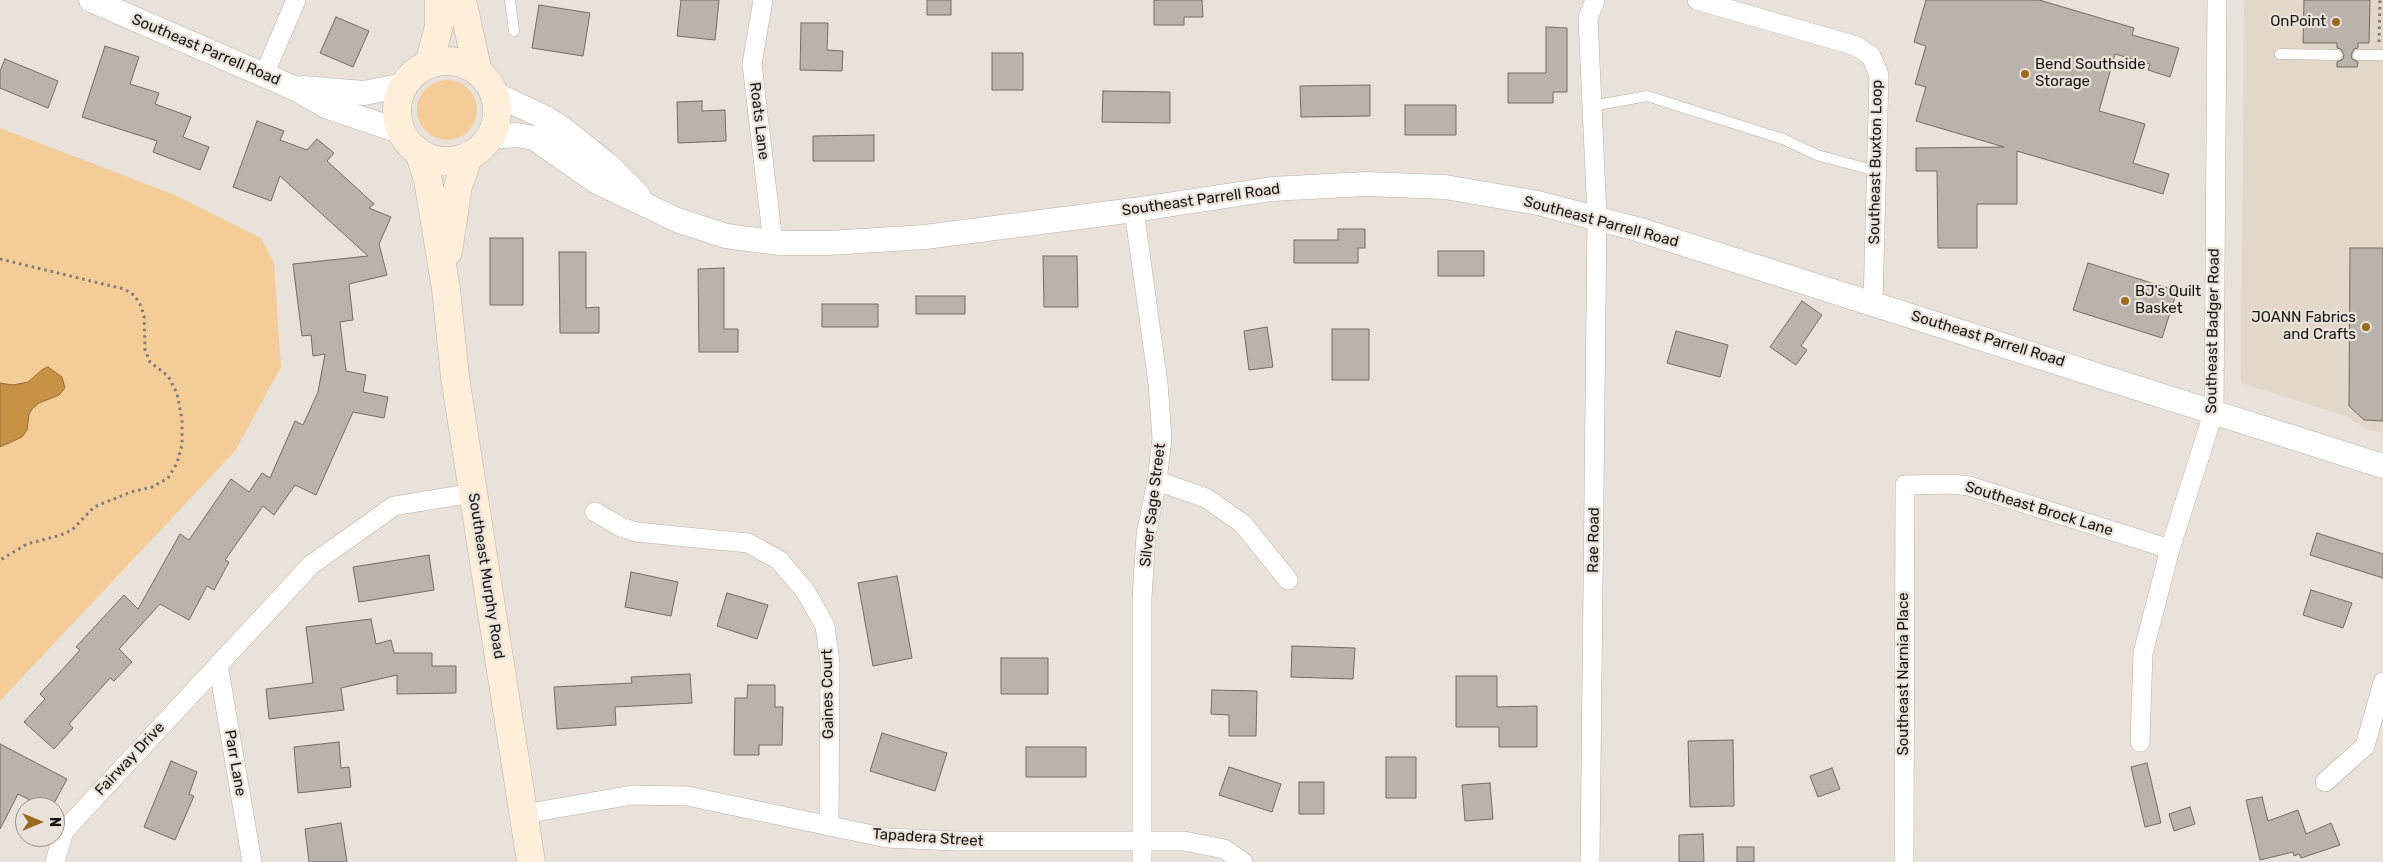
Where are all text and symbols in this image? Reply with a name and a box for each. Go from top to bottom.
street label: Southeast Parrell Road [129,11,283,89]
place label: OnPoint [2270,13,2326,31]
marker: OnPoint [2330,16,2342,28]
place label: Bend Southside Storage [2035,56,2146,91]
marker: Bend Southside Storage [2019,68,2031,80]
street label: Southeast Buxton Loop [1866,80,1886,244]
street label: Roats Lane [745,81,773,161]
street label: Southeast Parrell Road [1121,180,1281,220]
street label: Southeast Parrell Road [1522,193,1680,251]
street label: Southeast Badger Road [2203,248,2223,414]
place label: BJ's Quilt Basket [2135,283,2201,318]
marker: BJ's Quilt Basket [2119,295,2131,307]
street label: Southeast Parrell Road [1909,307,2067,371]
place label: JOANN Fabrics and Crafts [2251,309,2356,344]
marker: JOANN Fabrics and Crafts [2360,321,2372,333]
street label: Silver Sage Street [1136,442,1170,568]
street label: Southeast Brock Lane [1963,478,2115,540]
street label: Southeast Murphy Road [464,492,508,660]
street label: Rae Road [1584,507,1604,573]
street label: Southeast Narnia Place [1895,592,1913,756]
street label: Gaines Court [818,649,838,739]
street label: Fairway Drive [91,719,169,799]
street label: Parr Lane [220,728,250,798]
north arrow [15,797,65,847]
text: N [46,817,63,827]
street label: Tapadera Street [872,825,984,851]

